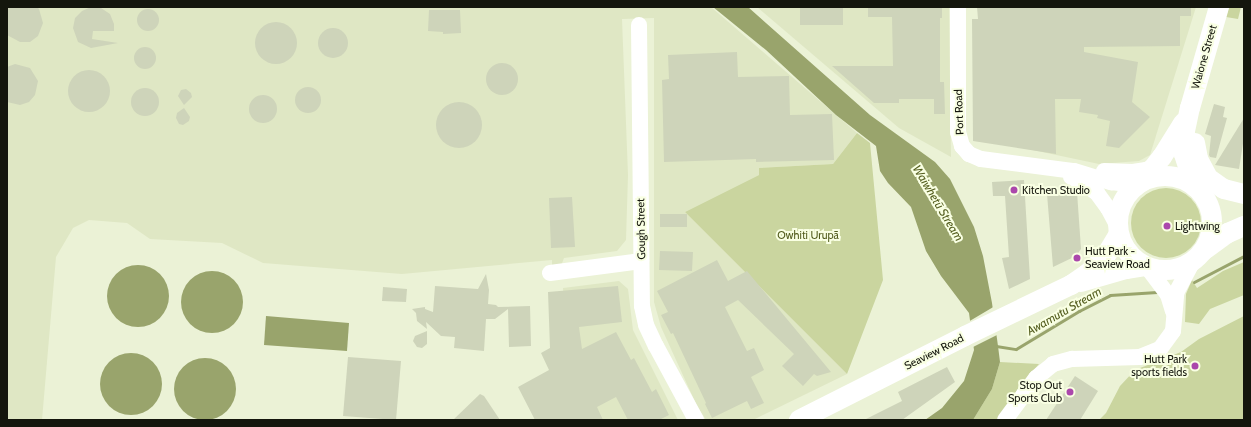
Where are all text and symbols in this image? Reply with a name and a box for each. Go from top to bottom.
street label: Waione Street [1189,23,1219,91]
street label: Port Road [952,89,966,135]
water label: Waiwhetū Stream [910,162,966,244]
place label: Kitchen Studio [1022,183,1090,197]
marker: Kitchen Studio [1009,185,1019,195]
street label: Gough Street [634,198,648,260]
place label: Lightwing [1175,219,1220,233]
marker: Lightwing [1162,221,1172,231]
park label: Owhiti Urupā [777,228,839,242]
place label: Hutt Park - Seaview Road [1085,245,1150,271]
marker: Hutt Park - Seaview Road [1072,253,1082,263]
water label: Awamutu Stream [1024,284,1104,338]
street label: Seaview Road [902,331,966,373]
place label: Hutt Park sports fields [1131,353,1187,379]
marker: Hutt Park sports fields [1190,361,1200,371]
place label: Stop Out Sports Club [1008,379,1062,405]
marker: Stop Out Sports Club [1065,387,1075,397]

